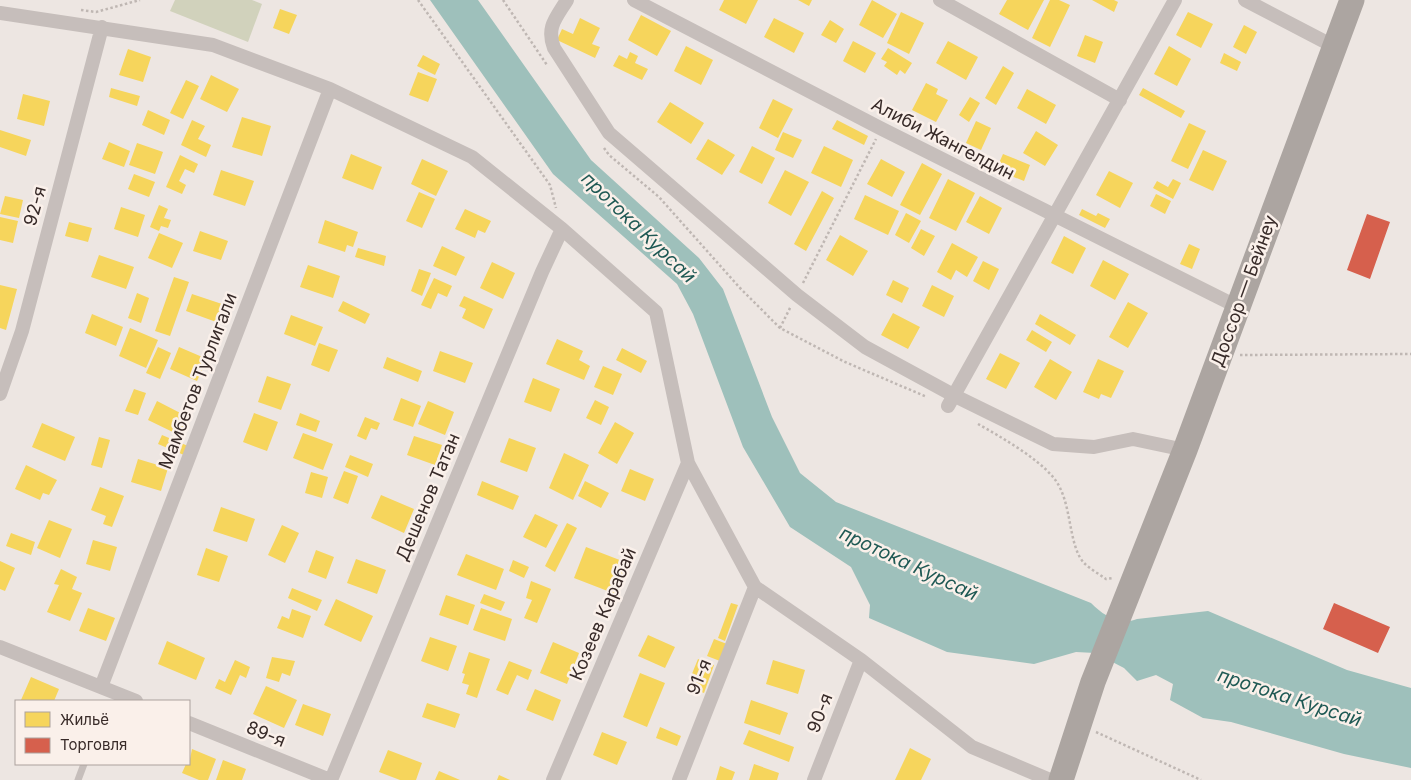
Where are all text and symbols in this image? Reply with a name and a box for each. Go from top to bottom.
street label: Алиби Жангелдин [868,93,1018,184]
water label: протока Курсай [577,167,701,288]
street label: 92-я [19,184,50,228]
street label: Доссор — Бейнеу [1206,212,1281,369]
street label: Мамбетов Турлигали [154,290,241,472]
street label: Дешенов Татан [391,430,464,564]
water label: протока Курсай [836,521,982,606]
street label: Козеев Карабай [565,544,640,683]
street label: 91-я [682,656,715,698]
water label: протока Курсай [1215,663,1365,732]
street label: 90-я [802,690,837,736]
legend [15,700,190,765]
text: Жильё [60,710,109,729]
street label: 89-я [243,716,289,751]
text: Торговля [60,735,127,754]

